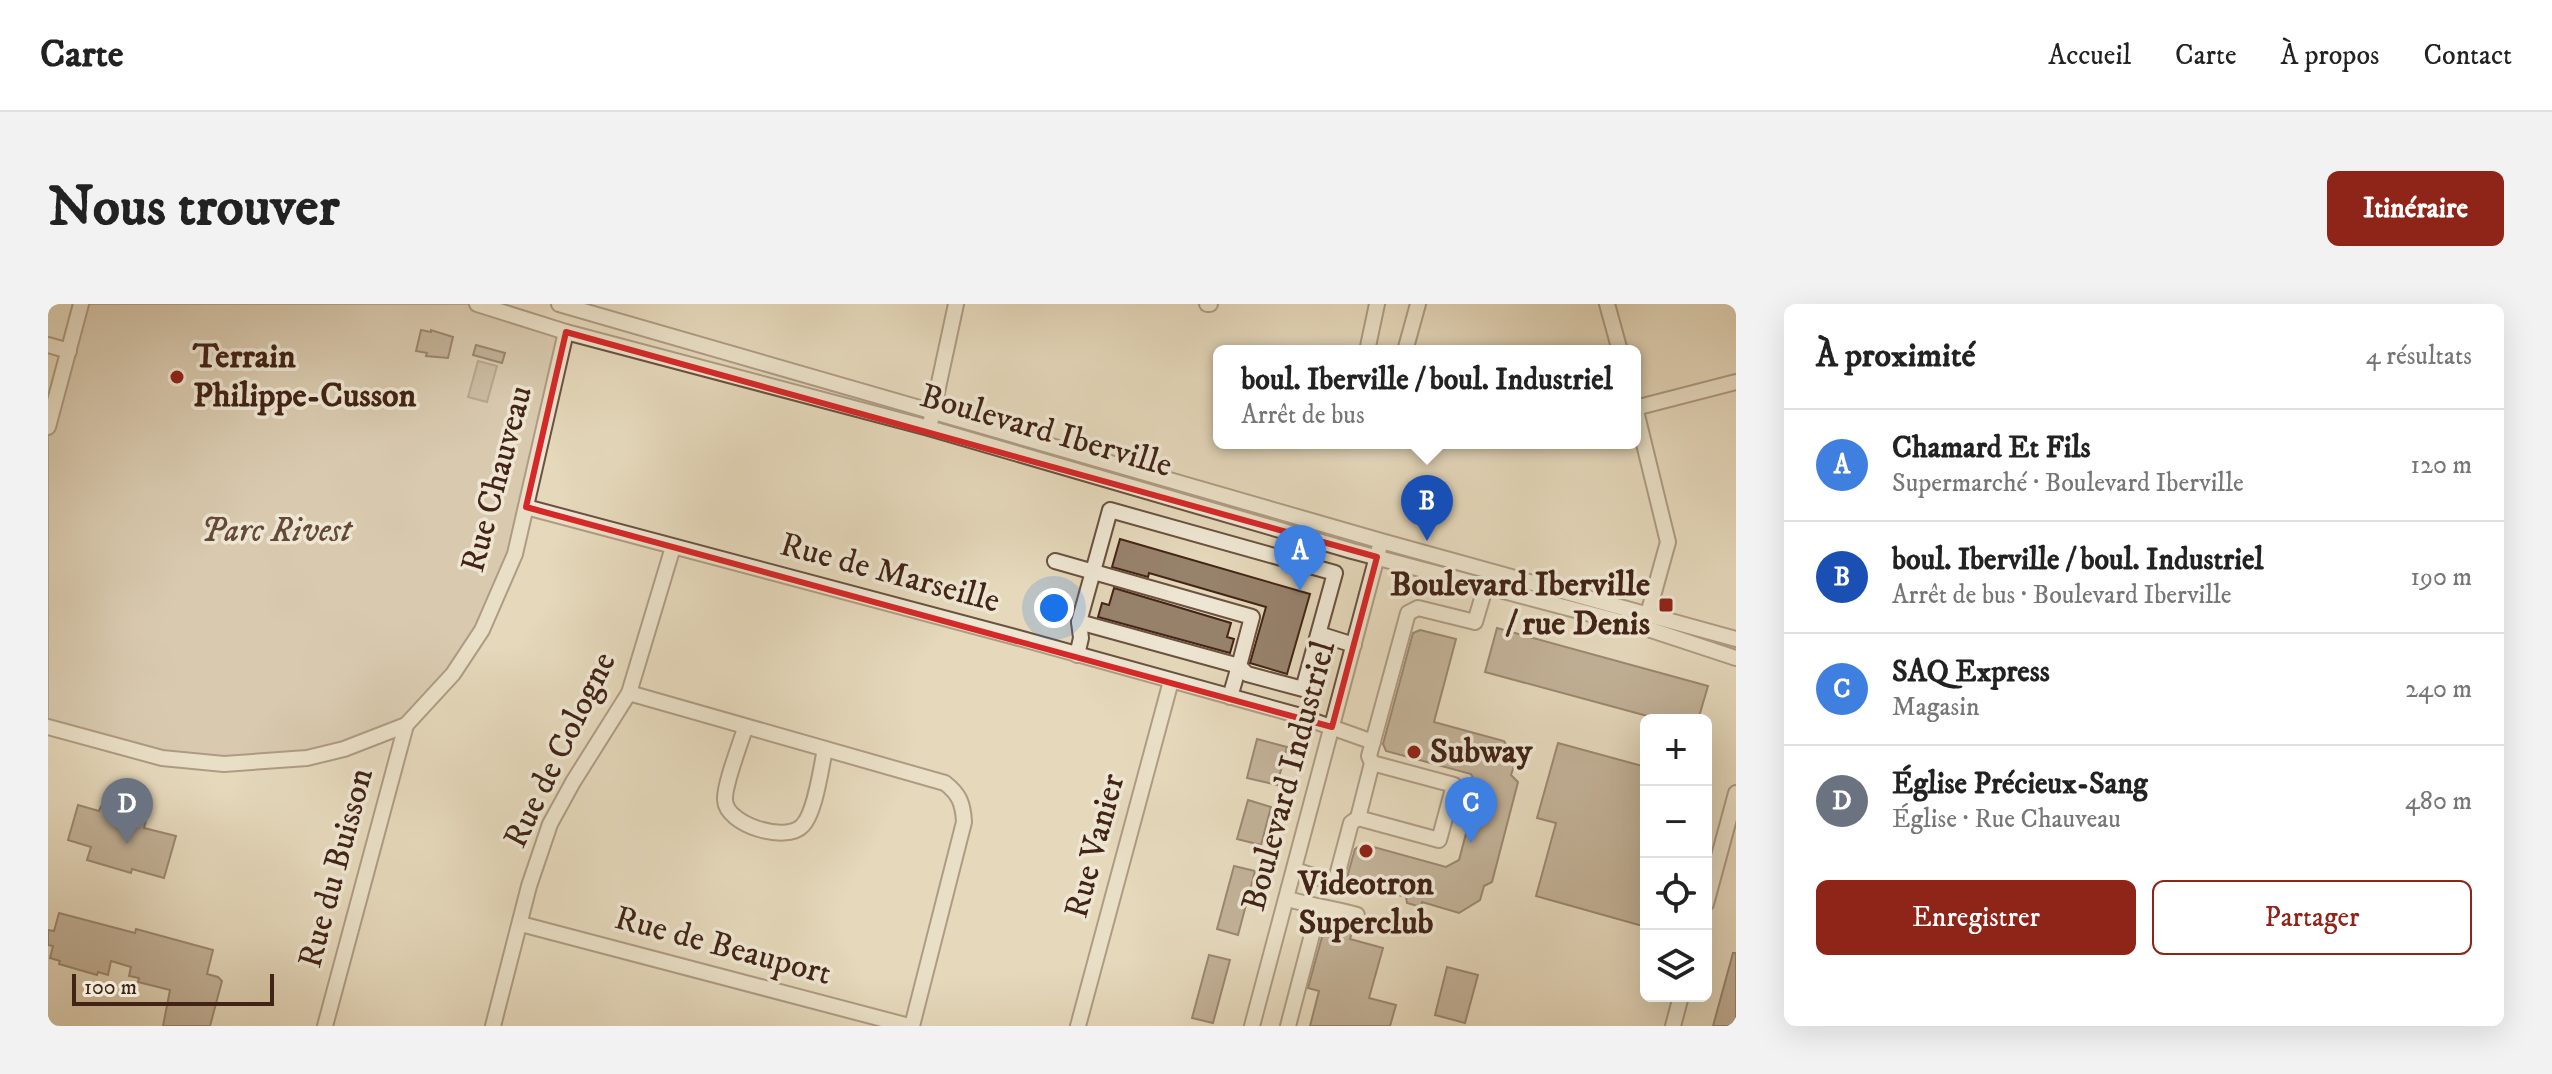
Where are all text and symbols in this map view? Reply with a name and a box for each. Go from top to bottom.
text: Carte [40,31,123,79]
text: Accueil [2048,38,2131,73]
text: Carte [2175,38,2237,73]
text: À propos [2281,38,2379,73]
text: Contact [2423,38,2512,73]
button: Itinéraire [2327,171,2504,246]
text: Nous trouver [48,173,339,243]
text: À proximité [1816,335,1976,377]
place label: Terrain Philippe-Cusson [192,336,417,417]
text: 4 résultats [2366,340,2472,373]
popup [1213,345,1641,449]
text: boul. Iberville / boul. Industriel [1241,362,1613,399]
marker: Terrain Philippe-Cusson [168,368,186,386]
street label: Boulevard Iberville [915,375,1177,487]
street label: Rue Chauveau [452,381,542,577]
text: Arrêt de bus [1241,399,1365,432]
text: Chamard Et Fils [1892,430,2091,467]
text: A [1834,449,1850,482]
text: 120 m [2411,449,2472,482]
text: Supermarché · Boulevard Iberville [1892,467,2244,500]
pin: B [1401,475,1453,541]
park label: Parc Rivest [201,510,354,552]
street label: Rue de Marseille [776,524,1004,622]
pin: A [1274,525,1326,591]
text: boul. Iberville / boul. Industriel [1892,542,2263,579]
text: B [1834,561,1850,594]
text: 190 m [2410,561,2472,594]
place label: Boulevard Iberville / rue Denis [1390,564,1650,645]
text: Arrêt de bus · Boulevard Iberville [1892,579,2232,612]
your location [1034,588,1074,628]
marker: Boulevard Iberville / rue Denis [1657,596,1675,614]
street label: Boulevard Industriel [1233,636,1345,916]
street label: Rue de Cologne [495,645,625,855]
text: SAQ Express [1892,654,2050,691]
text: C [1833,673,1851,706]
text: 240 m [2405,673,2472,706]
text: Magasin [1892,691,1979,724]
map controls [1640,714,1712,1002]
button: + [1640,714,1712,786]
place label: Subway [1430,731,1533,773]
marker: Subway [1405,743,1423,761]
street label: Rue du Buisson [289,763,383,972]
text: Église Précieux-Sang [1892,766,2148,803]
street label: Rue Vanier [1056,769,1134,923]
pin: C [1445,777,1497,843]
pin: D [101,778,153,844]
text: D [1832,785,1852,818]
text: 480 m [2405,785,2472,818]
button: − [1640,786,1712,858]
text: Église · Rue Chauveau [1892,803,2121,836]
marker: Videotron Superclub [1357,842,1375,860]
button: locate [1640,858,1712,930]
place label: Videotron Superclub [1296,863,1434,944]
button: Enregistrer [1816,880,2136,955]
button: Partager [2152,880,2472,955]
street label: Rue de Beauport [610,897,836,995]
button: layers [1640,930,1712,1002]
scale bar [72,970,274,1006]
text: 100 m [84,974,137,1001]

